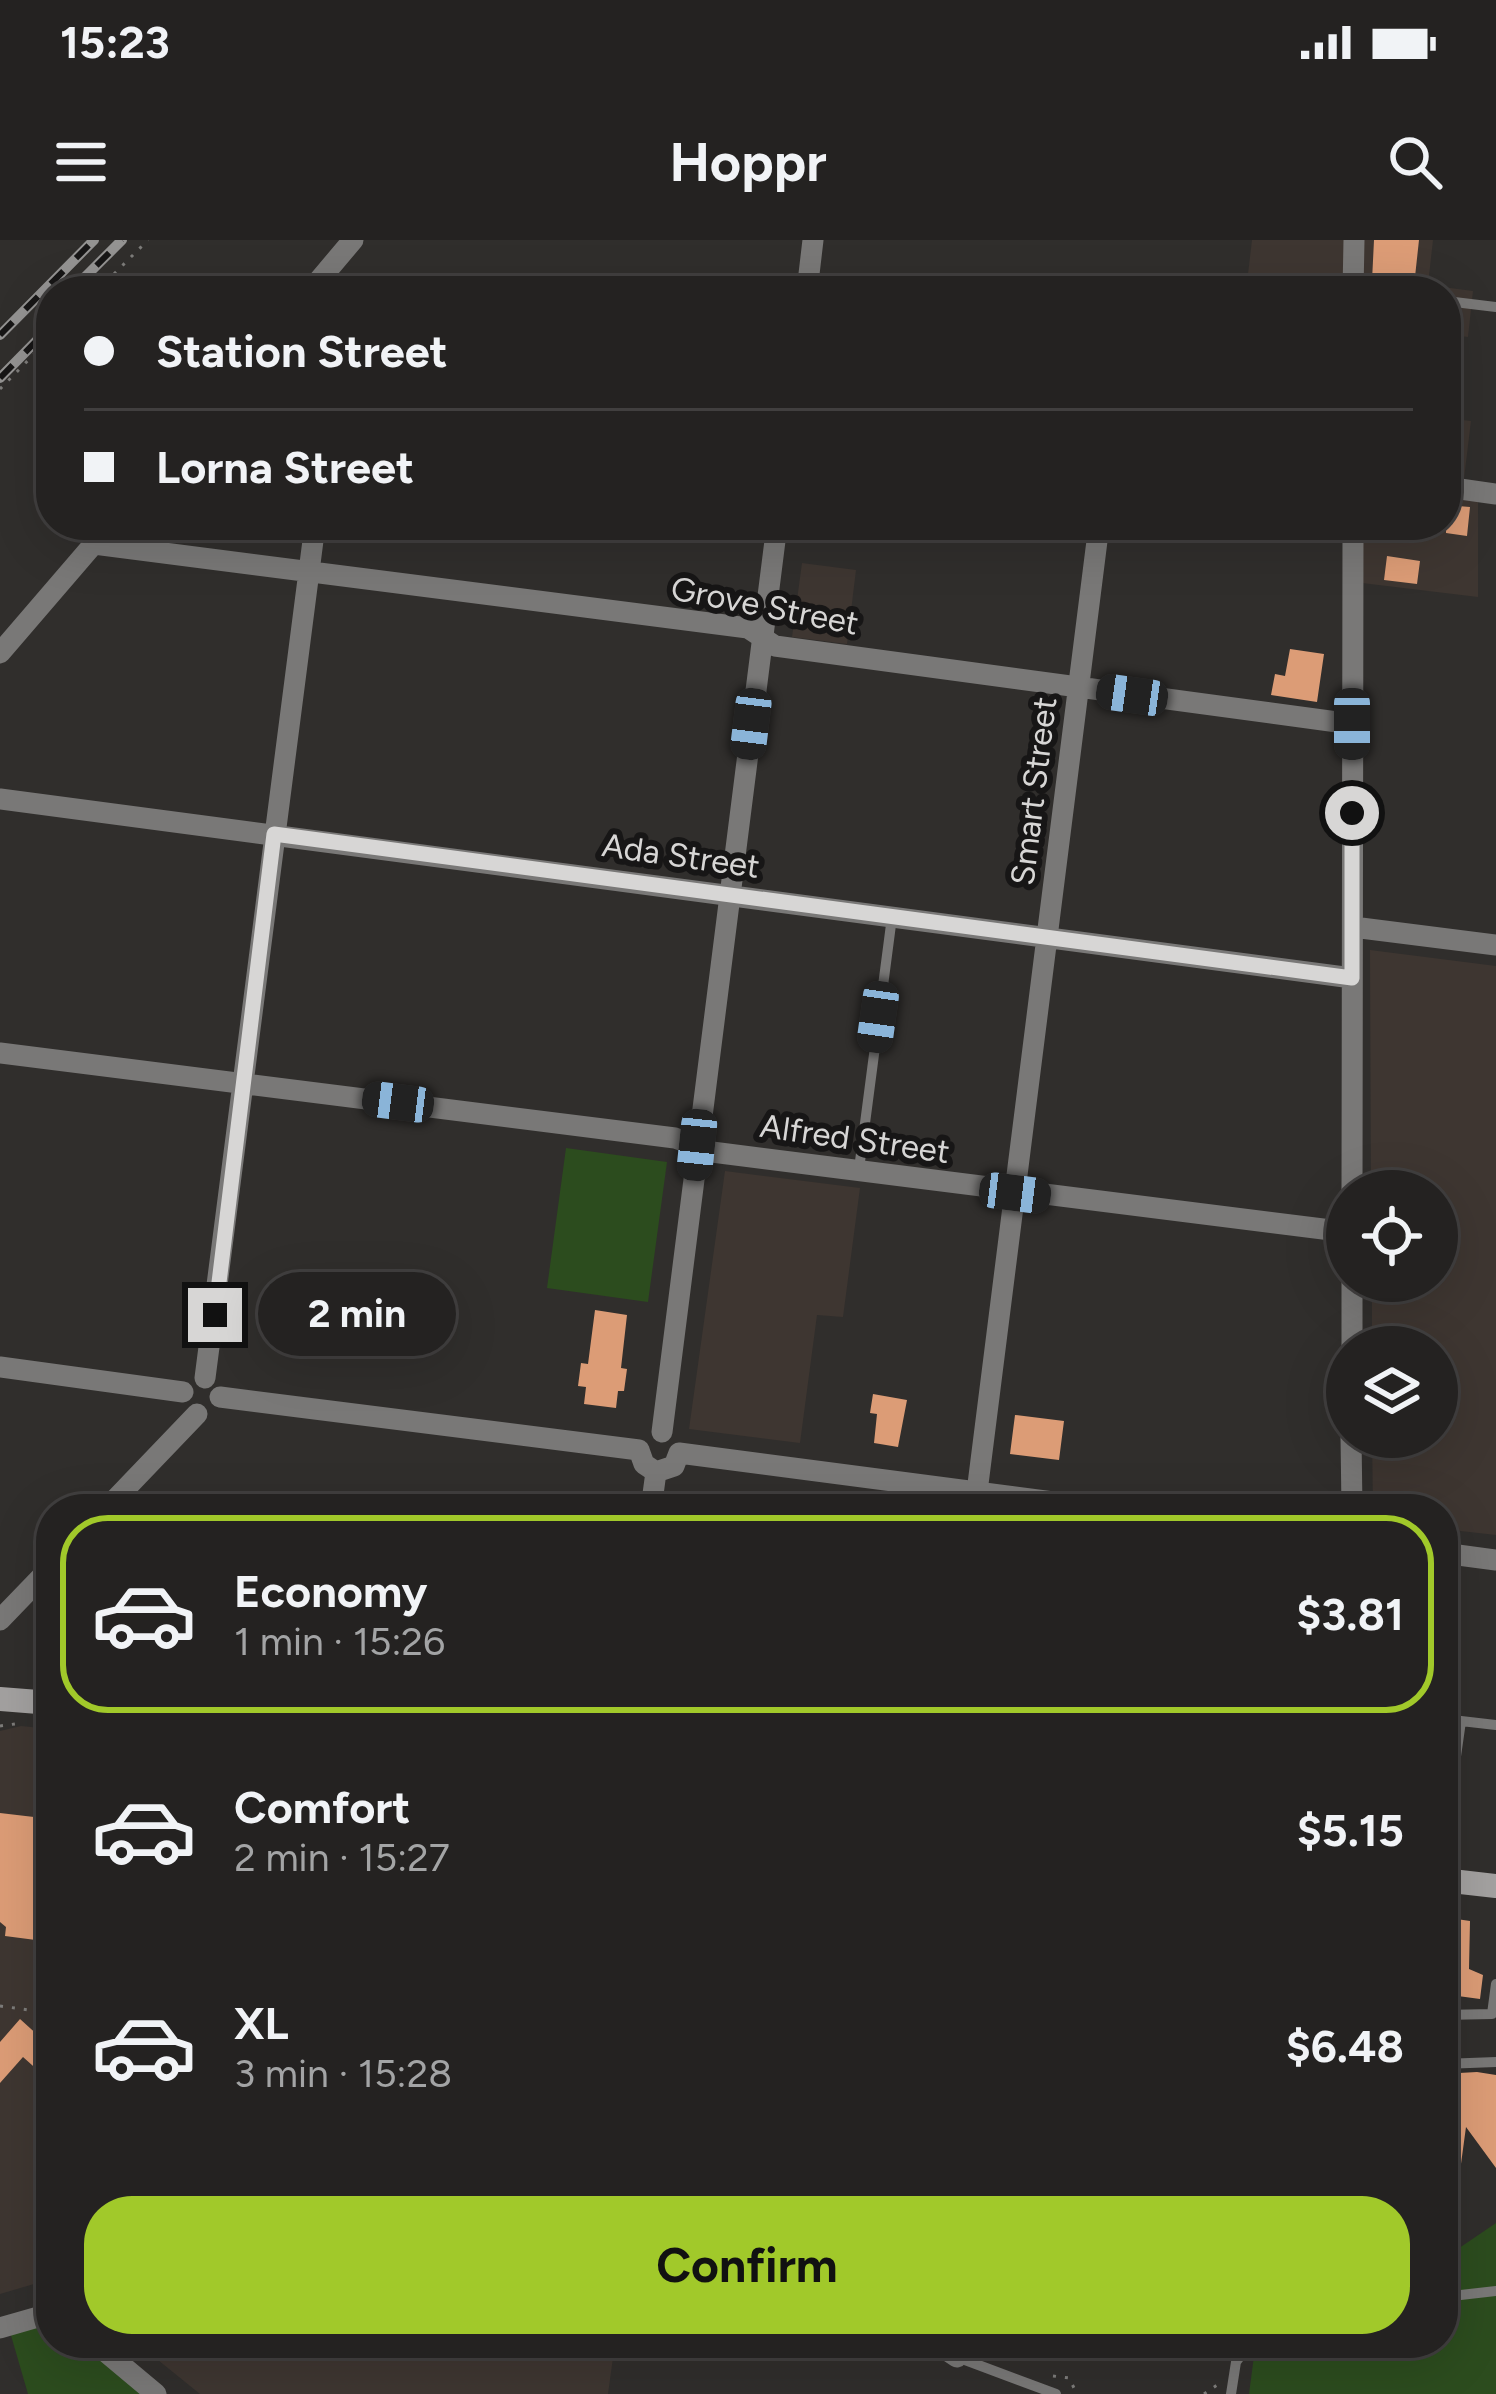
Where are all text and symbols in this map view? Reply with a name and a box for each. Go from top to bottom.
text: 15:23 [60,15,170,69]
icon: menu [48,129,114,195]
icon: search [1382,129,1448,195]
text: Hoppr [669,130,827,195]
text: Station Street [156,324,448,378]
text: Lorna Street [156,440,414,494]
street label: Grove Street [668,568,862,643]
car [1094,672,1170,718]
car [729,686,773,762]
car [1334,688,1370,760]
street label: Smart Street [1003,695,1064,887]
route start [1325,786,1379,840]
street label: Ada Street [600,825,762,886]
car [855,979,901,1055]
car [360,1080,436,1124]
street label: Alfred Street [758,1106,952,1171]
car [675,1107,719,1183]
map controls [1326,1170,1458,1458]
button: locate [1326,1170,1458,1302]
car [977,1171,1053,1215]
callout: 2 min [257,1273,455,1357]
route end [188,1288,242,1342]
text: 2 min [308,1290,406,1337]
button: layers [1326,1326,1458,1458]
icon: car [90,1560,198,1668]
text: Economy [234,1564,427,1618]
text: $3.81 [1296,1587,1404,1641]
text: 1 min · 15:26 [234,1618,445,1665]
icon: car [90,1776,198,1884]
text: Comfort [234,1780,410,1834]
text: $5.15 [1297,1803,1404,1857]
text: 2 min · 15:27 [234,1834,450,1881]
icon: car [90,1992,198,2100]
text: XL [234,1996,289,2050]
text: $6.48 [1286,2019,1404,2073]
text: 3 min · 15:28 [234,2050,452,2097]
button: Confirm [84,2196,1410,2334]

